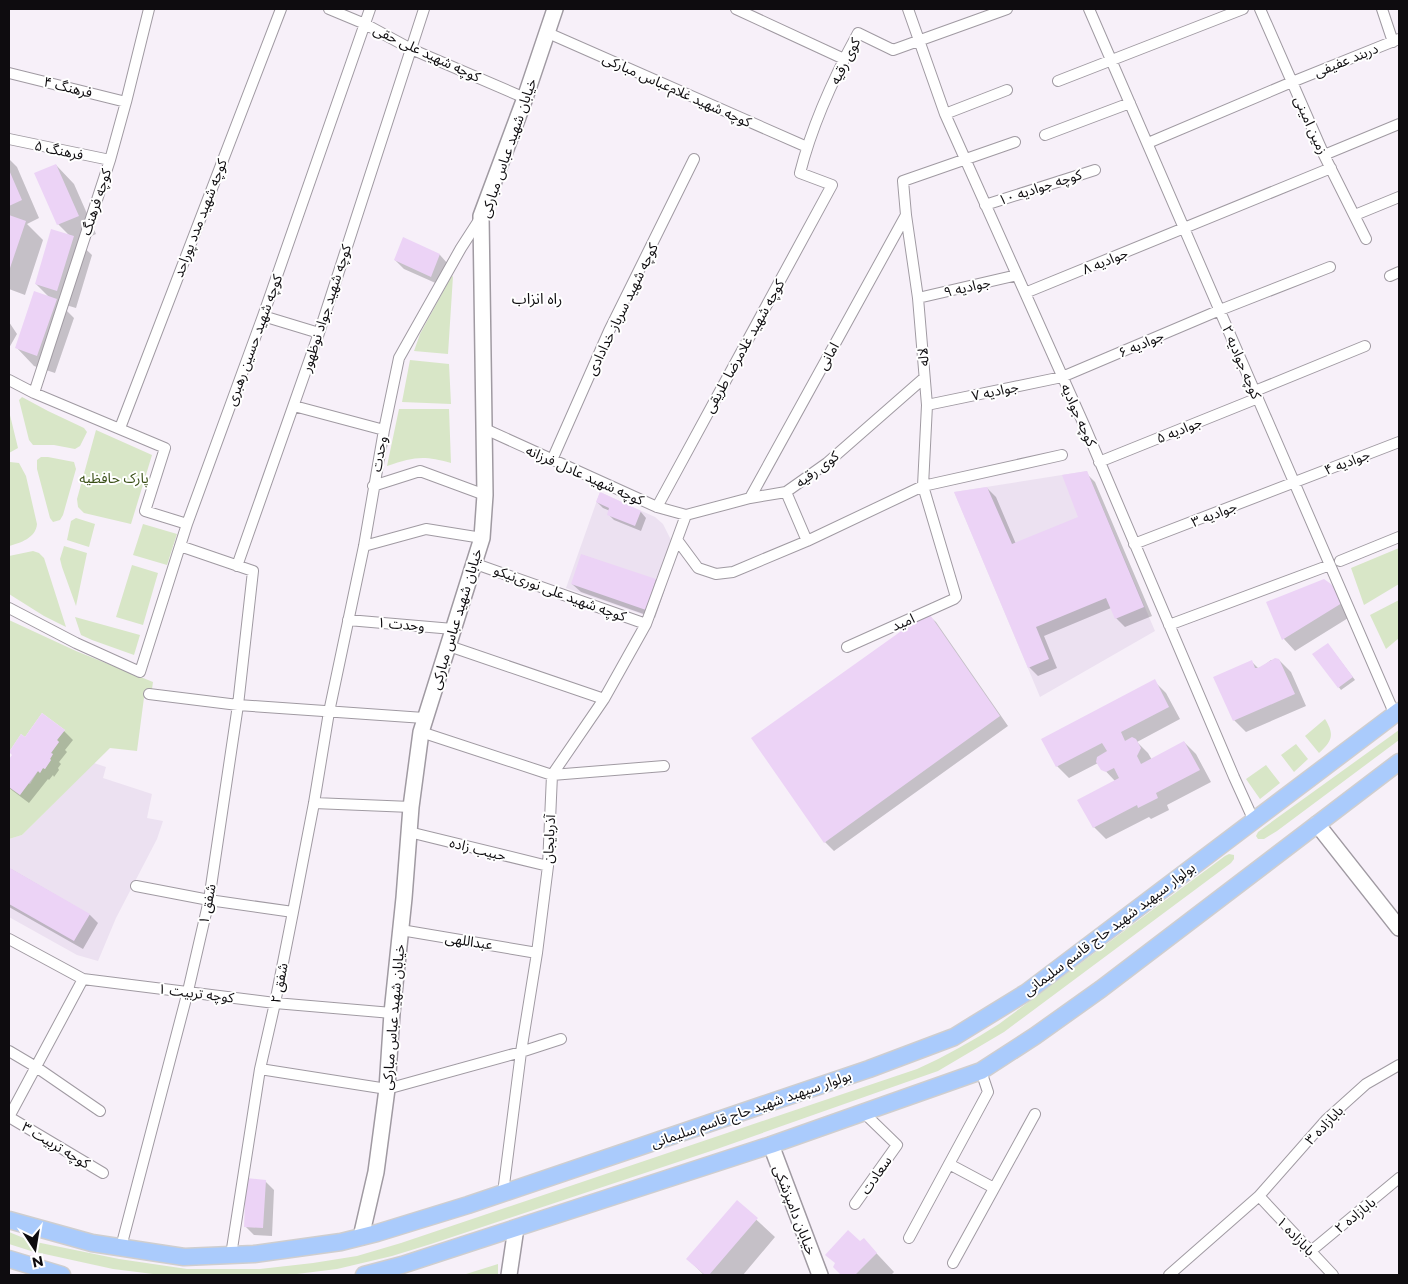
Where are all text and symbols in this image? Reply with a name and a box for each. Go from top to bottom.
street label: کوچه شهید علی حقی [370,20,484,87]
street label: کوی رقیه [826,35,864,87]
street label: دربند عفیفی [1311,39,1381,81]
street label: کوچه شهید غلام‌عباس مبارکی [599,49,754,133]
street label: فرهنگ ۴ [42,72,94,102]
street label: خیابان شهید عباس مبارکی [476,76,540,220]
street label: زمین امینی [1290,93,1332,157]
street label: فرهنگ ۵ [33,136,85,164]
street label: کوچه شهید مدد پوراحد [169,156,232,280]
street label: کوچه جوادیه ۱۰ [996,165,1085,210]
street label: کوچه فرهنگ [77,166,116,238]
street label: کوچه شهید سرباز خدادادی [582,240,663,378]
street label: کوچه شهید جواد نوظهور [297,242,356,375]
street label: جوادیه ۸ [1080,244,1130,278]
street label: کوچه شهید حسین رهبری [222,272,287,408]
street label: جوادیه ۹ [942,273,992,301]
street label: کوچه شهید غلامرضا طریقی [700,276,789,416]
district label: راه انزاب [512,289,562,308]
street label: کوچه جوادیه ۲ [1217,322,1266,402]
street label: جوادیه ۶ [1116,326,1166,362]
street label: امانی [813,339,843,373]
street label: لاله [913,347,933,367]
street label: جوادیه ۷ [970,377,1020,405]
street label: کوچه جوادیه [1056,381,1101,450]
street label: جوادیه ۵ [1154,413,1204,447]
street label: وحدت [367,435,391,473]
street label: کوچه شهید عادل فرزانه [523,441,647,510]
street label: جوادیه ۴ [1322,445,1372,479]
street label: کوی رقیه [792,447,842,491]
park label: پارک حافظیه [79,469,149,488]
street label: جوادیه ۳ [1189,497,1239,531]
street label: خیابان شهید عباس مبارکی [426,546,486,692]
street label: کوچه شهید علی نوری‌نیکو [491,561,629,626]
street label: امید [889,609,917,635]
street label: وحدت ۱ [377,613,425,635]
street label: آذربایجان [539,813,559,864]
street label: حبیب زاده [448,833,508,865]
street label: بولوار سپهبد شهید حاج قاسم سلیمانی [1019,858,1200,1001]
street label: شفق ۱ [194,882,221,926]
street label: عبداللهی [444,928,494,954]
street label: خیابان شهید عباس مبارکی [378,943,408,1091]
street label: شفق ۲ [266,961,293,1005]
street label: کوچه تربیت ۱ [157,979,235,1008]
street label: بولوار سپهبد شهید حاج قاسم سلیمانی [648,1066,854,1154]
street label: بابازاده ۳ [1301,1101,1347,1148]
street label: کوچه تربیت ۳ [18,1118,94,1173]
street label: سعادت [856,1152,896,1198]
street label: خیابان دامپزشکی [769,1163,820,1258]
street label: بابازاده ۲ [1331,1193,1379,1237]
street label: بابازاده ۱ [1273,1213,1319,1260]
north arrow [10,1224,60,1274]
text: N [30,1252,45,1272]

